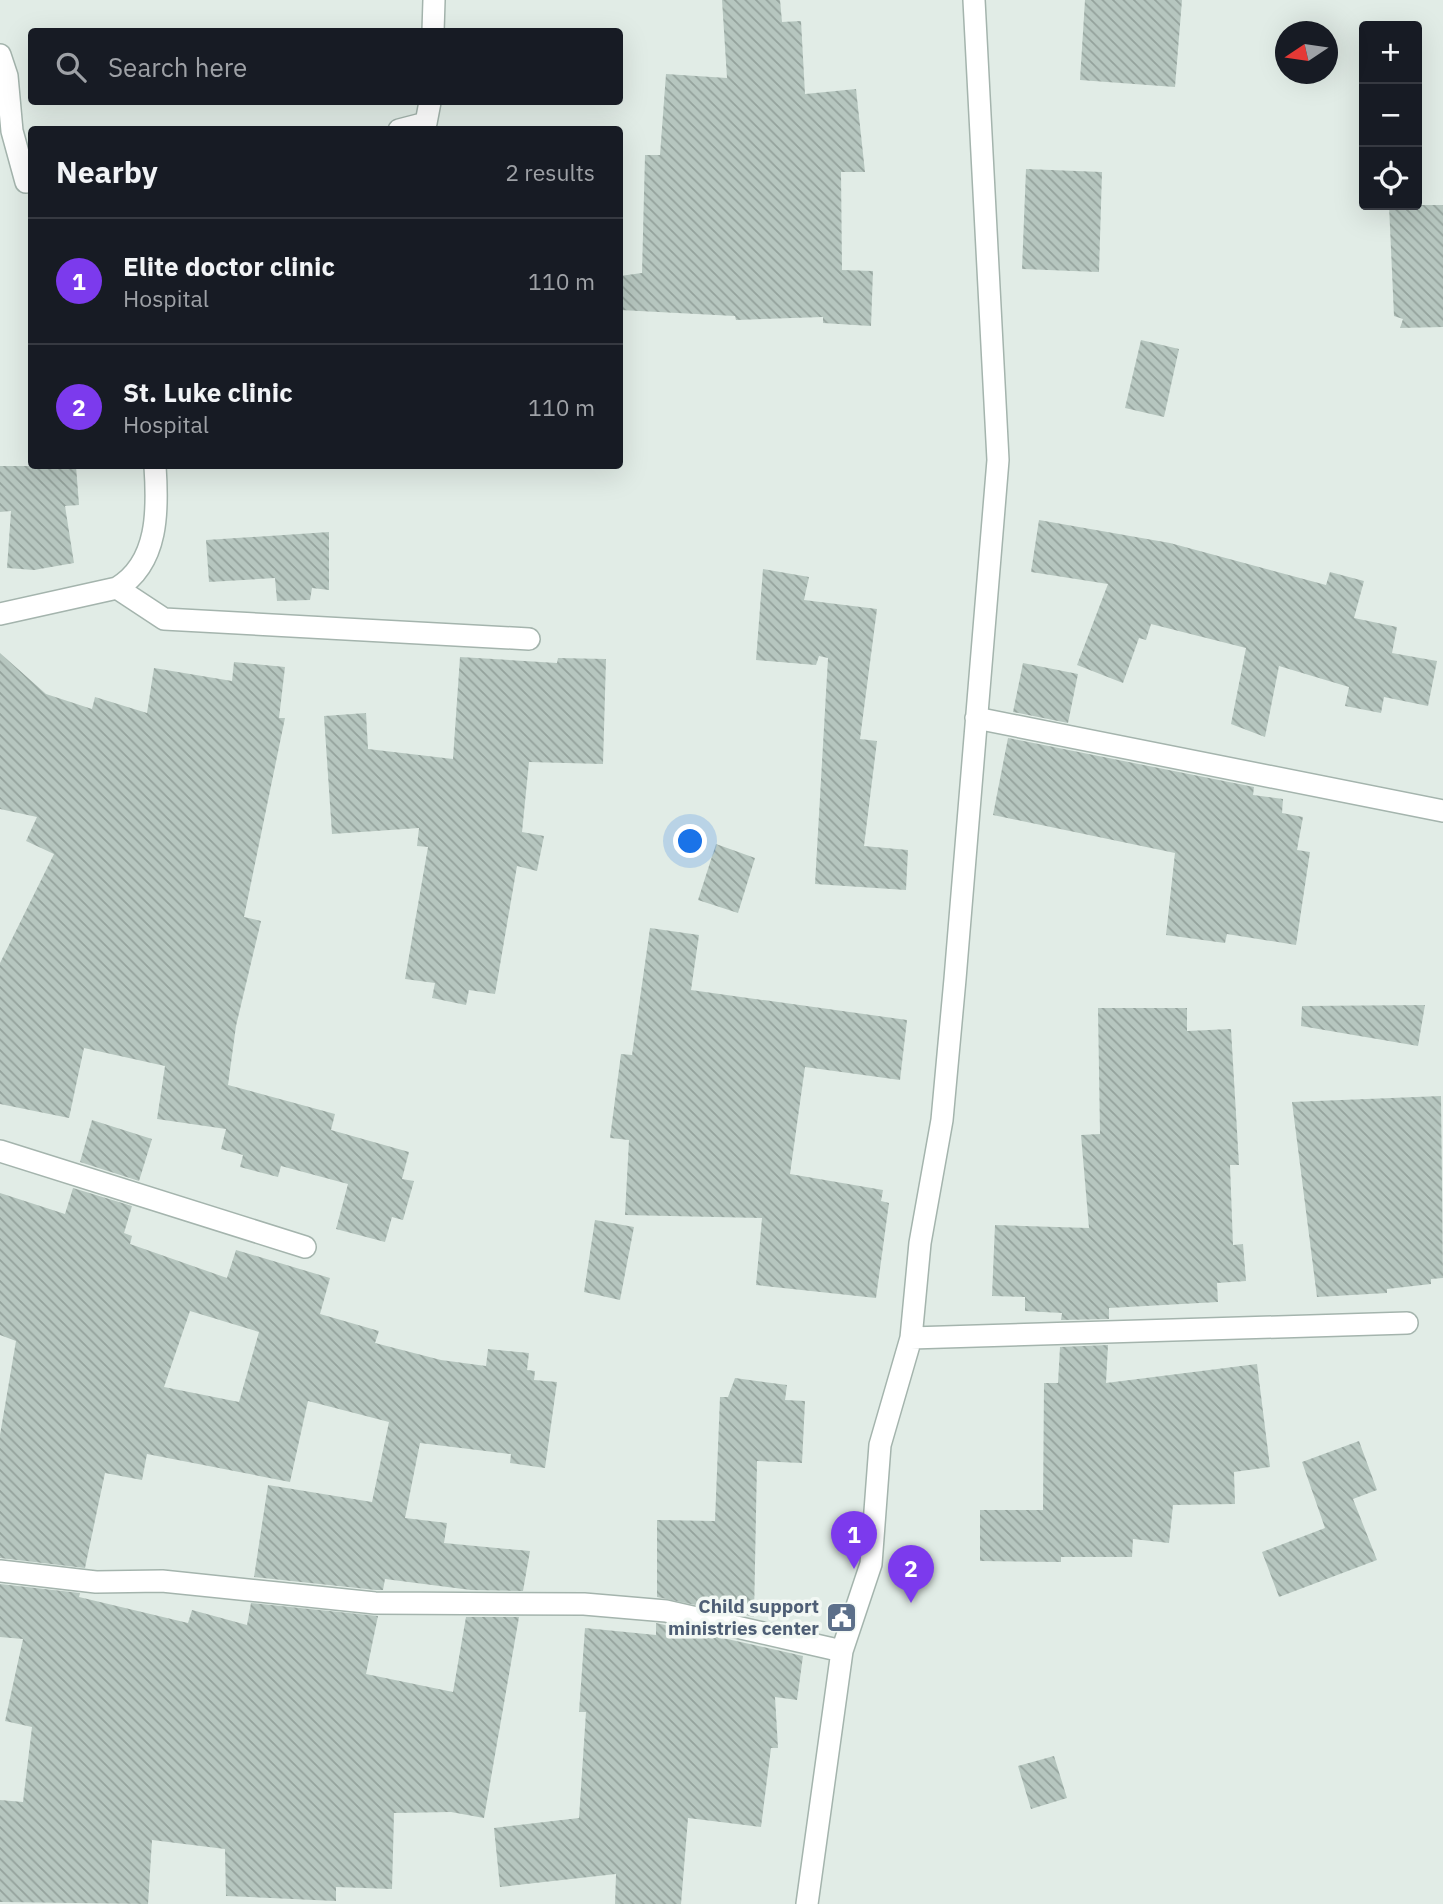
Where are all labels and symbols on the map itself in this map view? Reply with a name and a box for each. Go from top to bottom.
north arrow [1275,21,1338,84]
your location [673,824,707,858]
pin: 1 [831,1511,877,1569]
pin: 2 [888,1545,934,1603]
place label: Child support ministries center [668,1594,819,1640]
public building icon: Child support ministries center [825,1600,859,1634]

